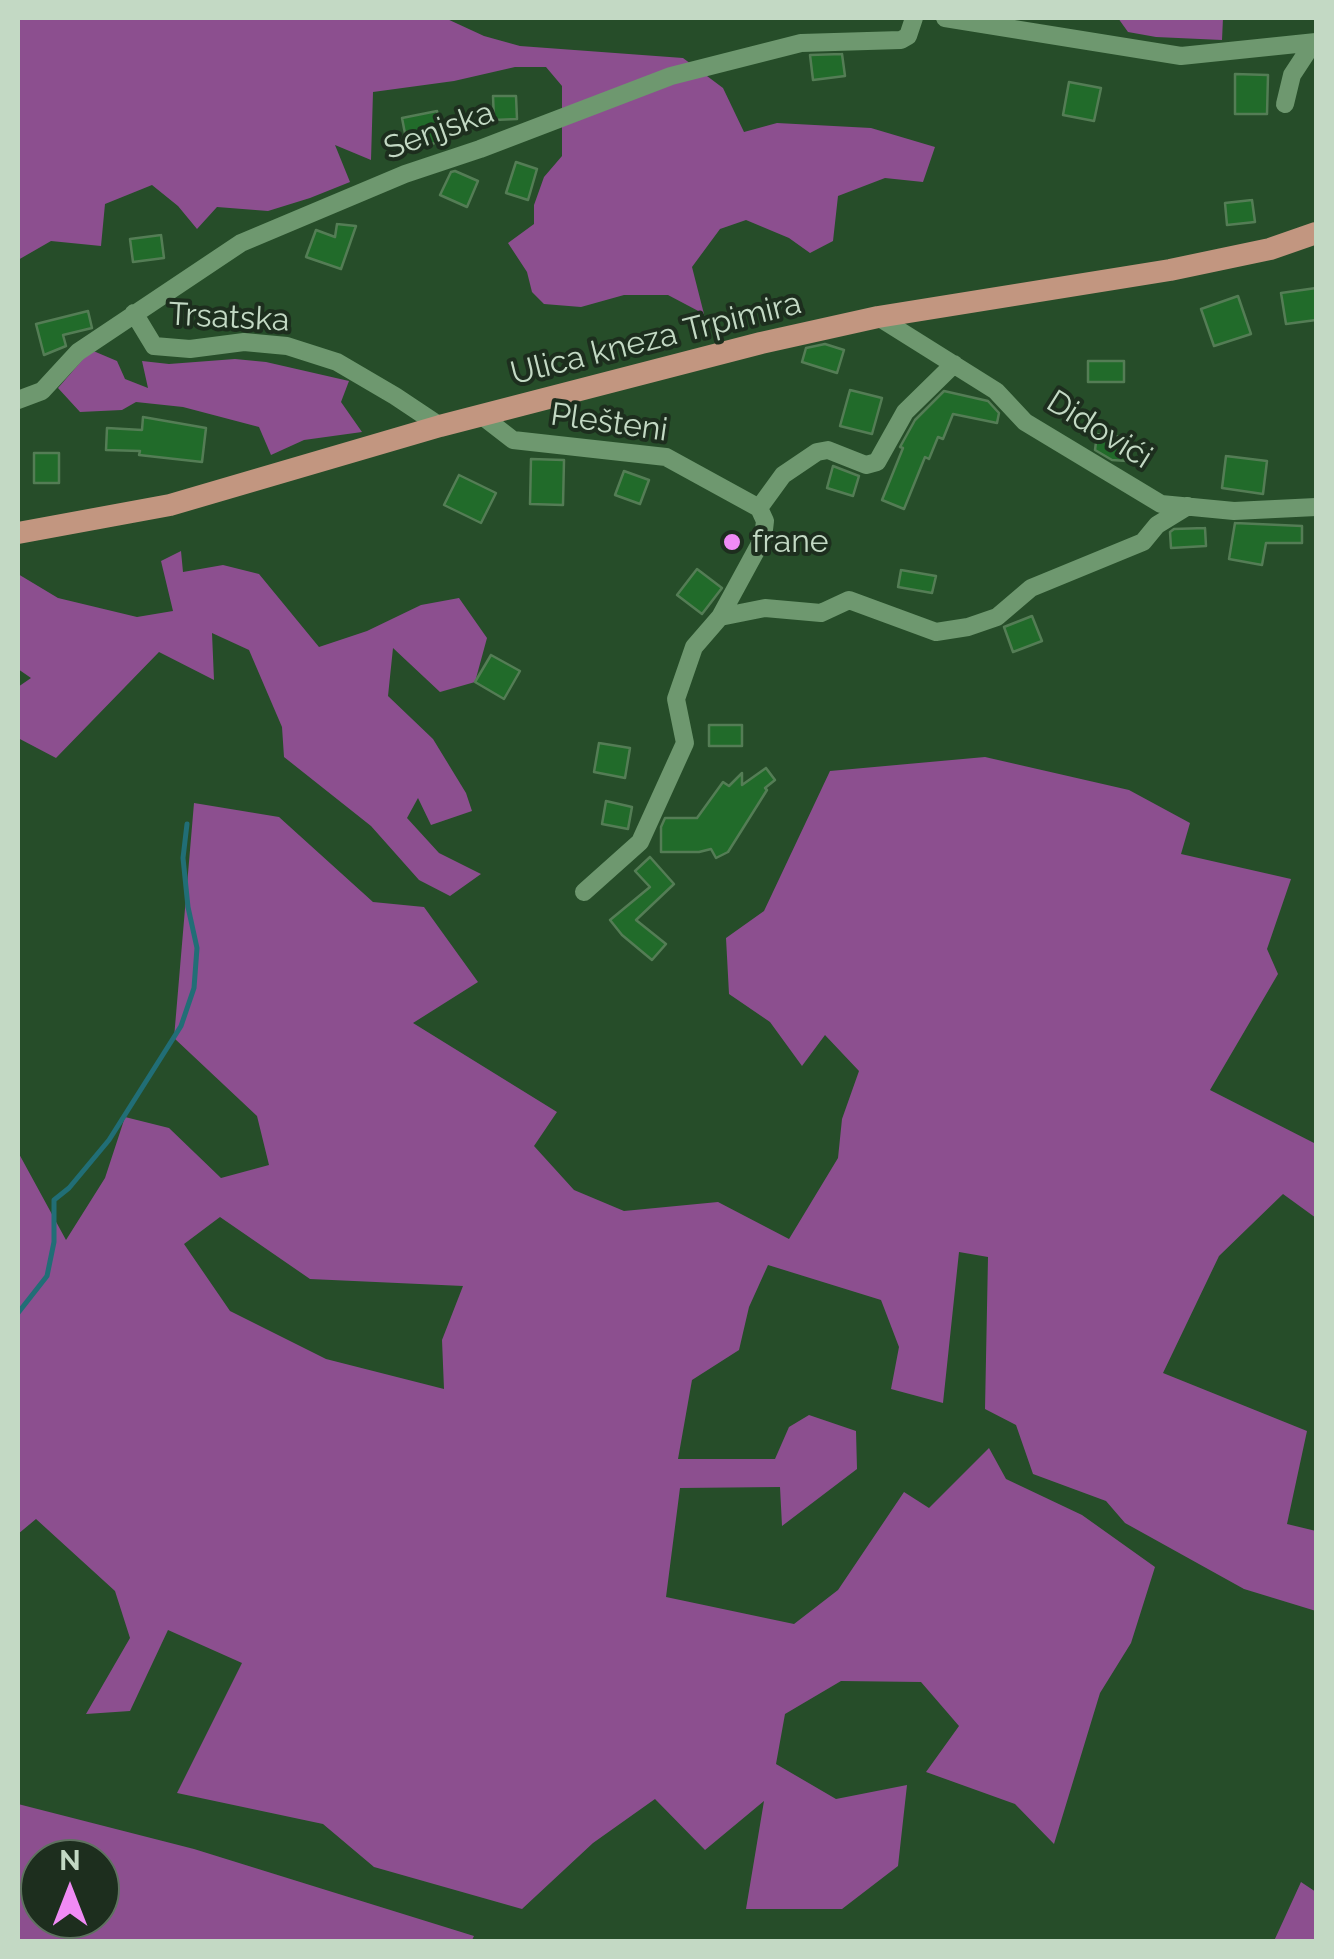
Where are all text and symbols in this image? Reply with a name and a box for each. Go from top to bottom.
street label: Senjska [379,93,499,169]
street label: Ulica kneza Trpimira [507,284,805,394]
street label: Trsatska [167,296,291,340]
street label: Didovići [1039,383,1159,477]
street label: Plešteni [548,396,670,450]
place label: frane [752,523,829,561]
marker: frane [721,531,743,553]
north arrow [20,1839,120,1939]
text: N [59,1844,81,1877]

